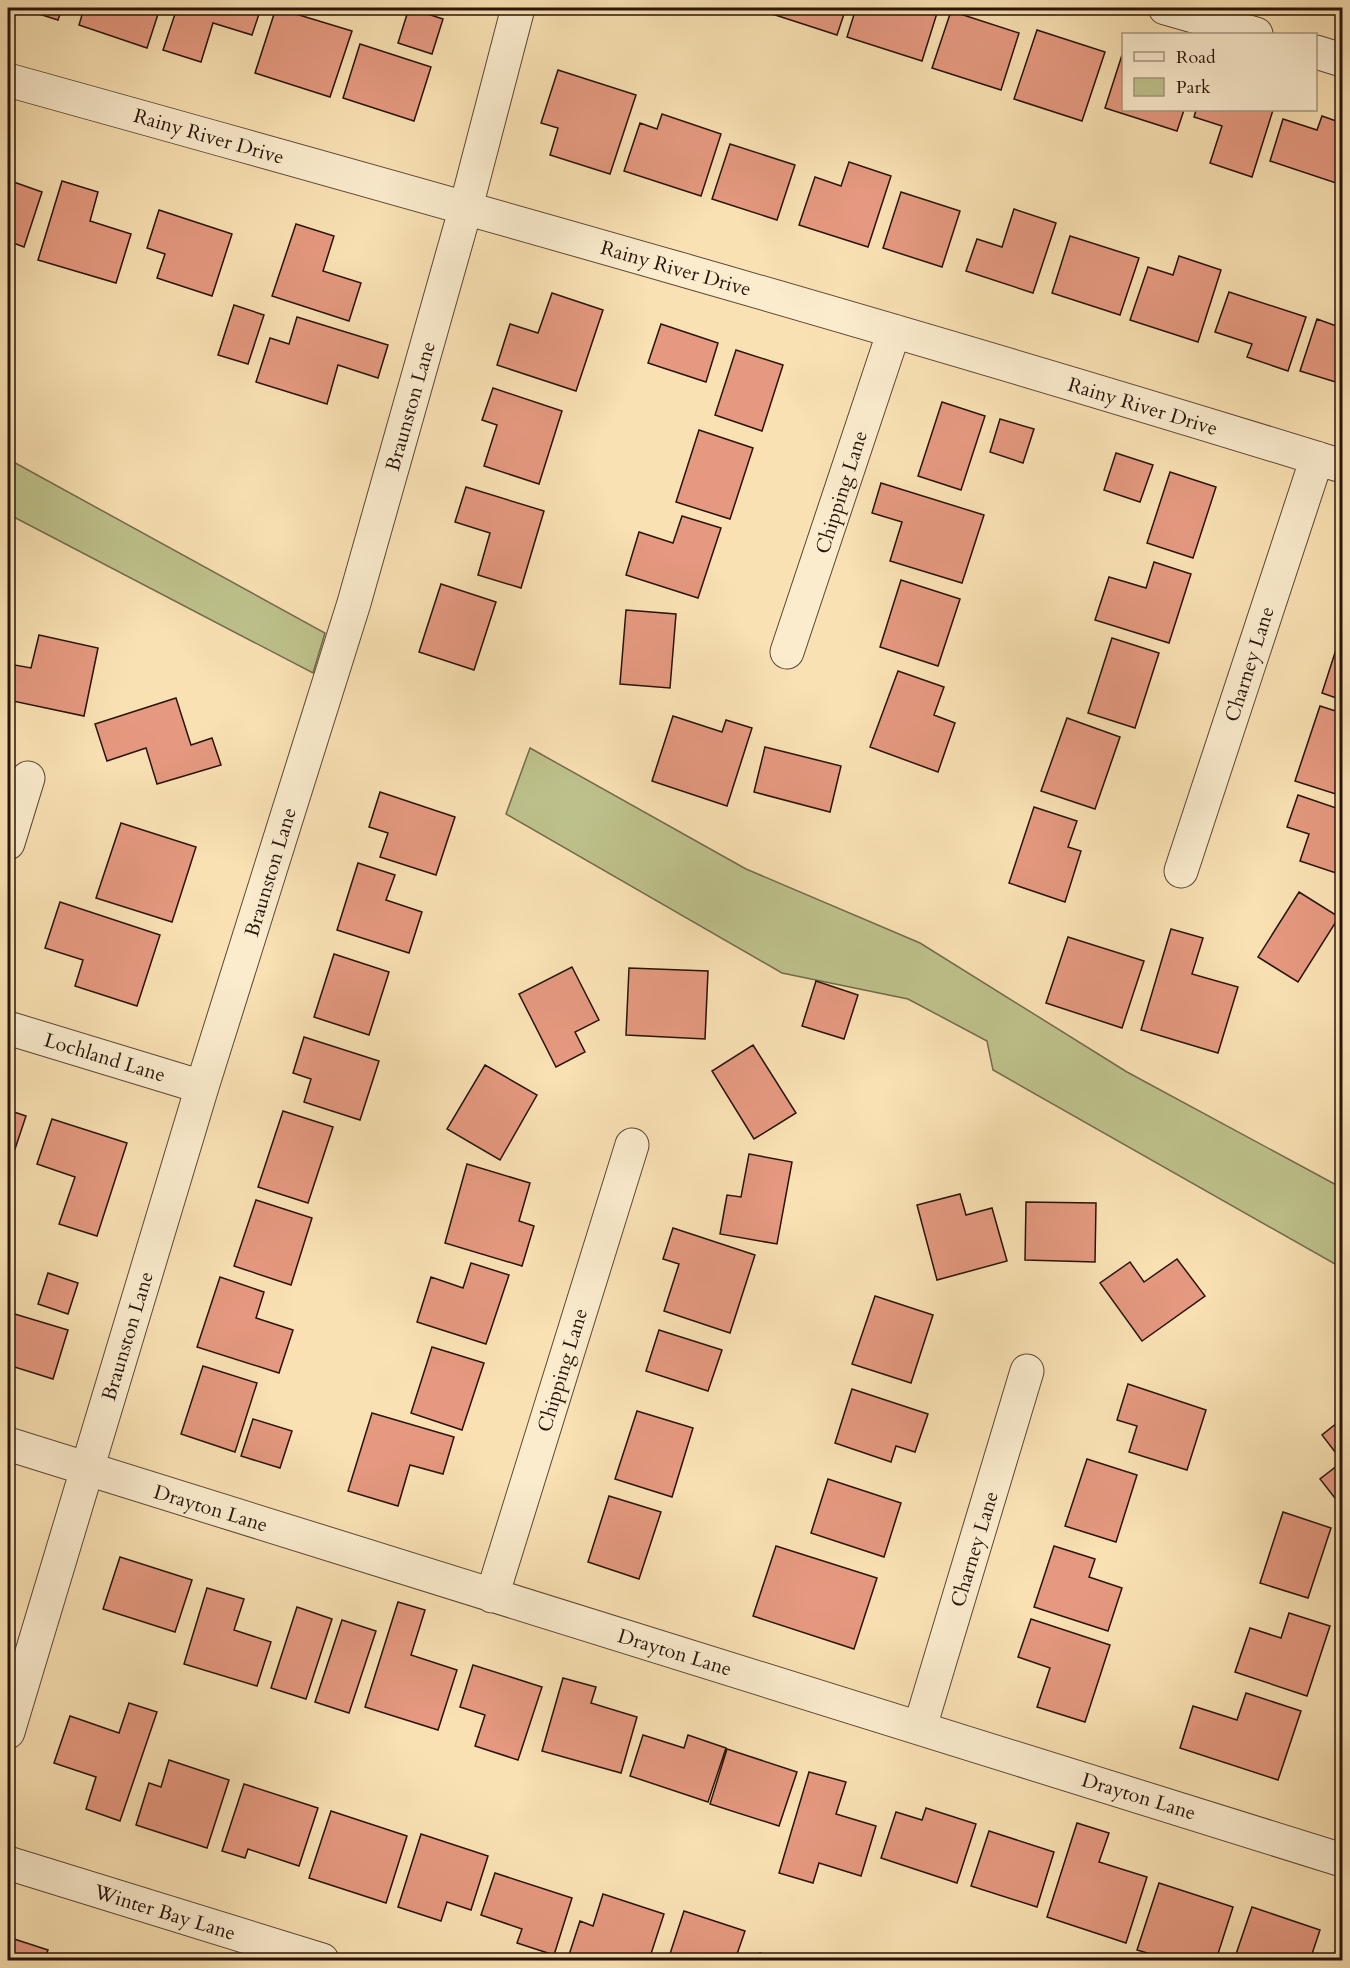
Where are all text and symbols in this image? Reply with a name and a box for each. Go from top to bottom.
legend [1122,33,1317,111]
text: Road [1176,45,1216,70]
text: Park [1176,75,1211,100]
street label: Rainy River Drive [131,102,287,171]
street label: Rainy River Drive [598,234,754,303]
street label: Braunston Lane [379,338,442,474]
street label: Rainy River Drive [1065,371,1221,442]
street label: Chipping Lane [809,427,874,557]
street label: Charney Lane [1218,603,1281,725]
street label: Braunston Lane [238,804,303,940]
street label: Lochland Lane [41,1026,169,1089]
street label: Braunston Lane [95,1268,160,1404]
street label: Chipping Lane [531,1305,594,1435]
street label: Drayton Lane [151,1478,271,1539]
street label: Charney Lane [944,1488,1005,1610]
street label: Drayton Lane [615,1622,735,1683]
street label: Drayton Lane [1079,1766,1199,1827]
street label: Winter Bay Lane [90,1878,239,1947]

